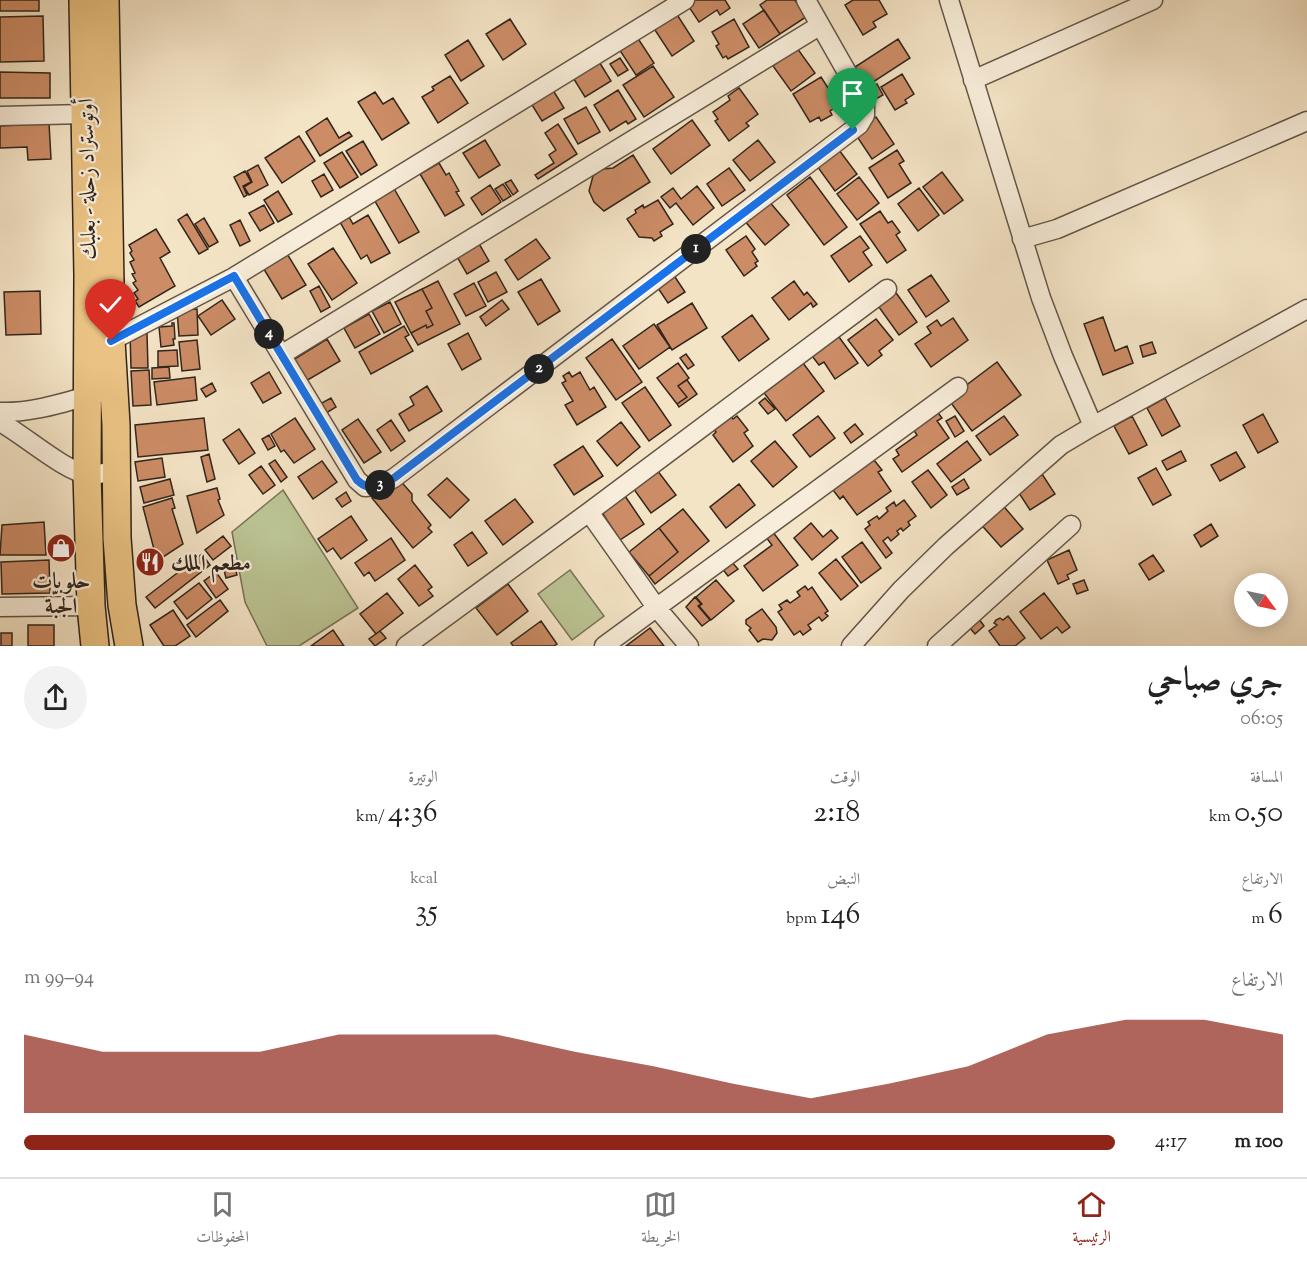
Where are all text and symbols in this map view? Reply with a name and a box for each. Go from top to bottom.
pin [827,68,878,130]
icon: arrive [836,77,869,110]
street label: أوتوستراد زحلة - بعلبك [70,97,106,260]
pin: 1 [681,234,711,264]
text: 1 [693,237,699,260]
pin [85,279,136,341]
icon: check [94,288,127,321]
pin: 4 [254,319,284,349]
text: 4 [265,322,273,345]
pin: 2 [524,354,554,384]
text: 2 [535,357,543,380]
pin: 3 [365,470,395,500]
text: 3 [377,473,383,496]
shop icon: حلويات الجبّة [45,532,77,564]
restaurant icon: مطعم الملك [134,546,166,578]
place label: مطعم الملك [171,549,251,583]
place label: حلويات الجبّة [32,567,90,624]
north arrow [1234,573,1288,627]
map controls [1234,573,1288,627]
text: جري صباحي [1147,658,1283,706]
button: share [24,666,87,729]
text: 06:05 [1240,705,1283,734]
text: الوتيرة [408,767,438,790]
text: الوقت [830,767,860,790]
text: المسافة [1250,767,1283,790]
text: 4:36 [388,792,438,835]
text: 2:18 [813,792,860,835]
text: 0.50 [1234,792,1283,835]
text: /km [356,806,388,829]
text: km [1209,806,1234,829]
text: kcal [410,868,438,891]
text: النبض [827,869,860,892]
text: الارتفاع [1241,869,1283,892]
text: 35 [415,891,438,934]
text: 146 [820,894,860,937]
text: 6 [1268,894,1283,937]
text: bpm [786,908,820,931]
text: m [1251,908,1268,931]
text: 94–99 m [24,964,94,993]
text: الارتفاع [1231,967,1283,996]
text: 4:17 [1155,1128,1187,1157]
text: 100 m [1234,1128,1283,1157]
tab: المحفوظات [196,1188,249,1252]
tab: الخريطة [641,1188,680,1252]
tab: الرئيسية [1072,1188,1111,1252]

